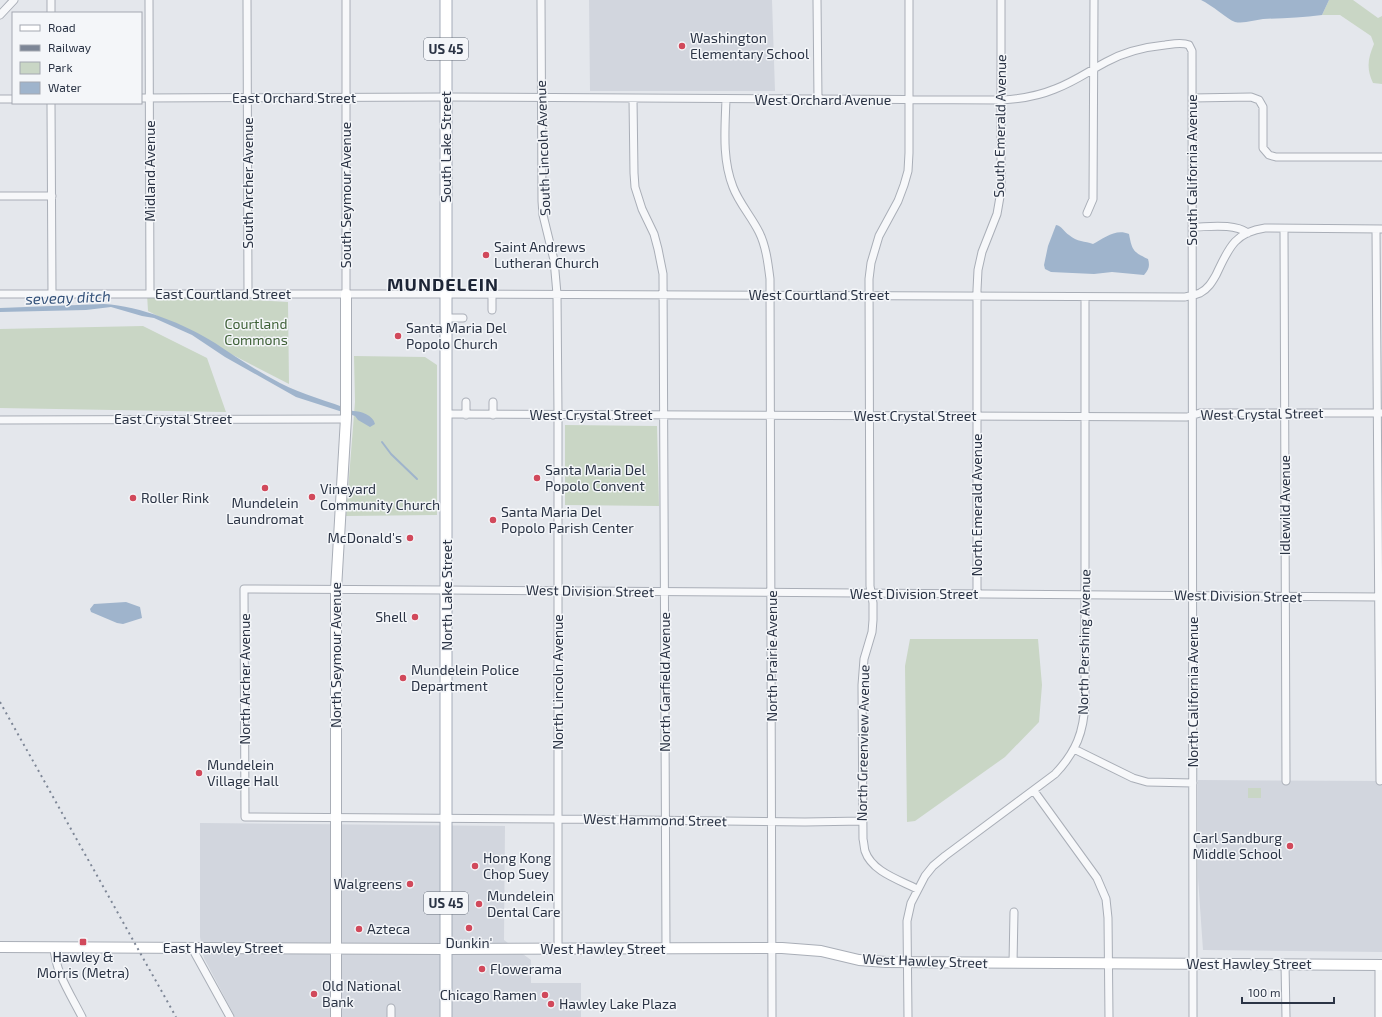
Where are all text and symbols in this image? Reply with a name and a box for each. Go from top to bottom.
legend [12,12,142,104]
text: Road [48,20,76,34]
place label: Washington Elementary School [690,29,810,62]
road number: US 45 [424,38,468,60]
text: Railway [48,40,92,54]
marker: Washington Elementary School [677,41,687,51]
street label: South Emerald Avenue [990,54,1009,198]
text: Park [48,60,73,74]
text: Water [48,80,82,94]
street label: South Lincoln Avenue [532,80,553,216]
street label: East Orchard Street [232,89,356,106]
street label: South Lake Street [437,91,454,203]
street label: West Orchard Avenue [755,91,891,108]
street label: South California Avenue [1183,94,1200,246]
street label: South Archer Avenue [239,117,256,249]
street label: Midland Avenue [141,120,158,222]
street label: South Seymour Avenue [337,122,354,268]
place label: Saint Andrews Lutheran Church [494,238,599,271]
marker: Saint Andrews Lutheran Church [481,250,491,260]
district label: MUNDELEIN [387,273,499,295]
street label: East Courtland Street [155,285,291,302]
street label: West Courtland Street [749,286,890,303]
water label: seveay ditch [25,287,111,308]
park label: Courtland Commons [224,315,288,348]
place label: Santa Maria Del Popolo Church [406,319,507,352]
marker: Santa Maria Del Popolo Church [393,331,403,341]
street label: West Crystal Street [1200,404,1324,423]
street label: West Crystal Street [529,406,653,423]
street label: West Crystal Street [853,407,977,424]
street label: East Crystal Street [114,410,232,427]
street label: North Emerald Avenue [968,434,985,576]
street label: Idlewild Avenue [1276,455,1293,555]
place label: Santa Maria Del Popolo Convent [545,461,646,494]
marker: Santa Maria Del Popolo Convent [532,473,542,483]
place label: Vineyard Community Church [320,480,440,513]
marker: Mundelein Laundromat [260,483,270,493]
place label: Roller Rink [141,489,209,506]
marker: Vineyard Community Church [307,492,317,502]
marker: Roller Rink [128,493,138,503]
place label: Mundelein Laundromat [226,494,304,527]
place label: Santa Maria Del Popolo Parish Center [501,503,634,536]
marker: Santa Maria Del Popolo Parish Center [488,515,498,525]
place label: McDonald's [328,529,402,546]
marker: McDonald's [405,533,415,543]
street label: North Lake Street [438,539,455,651]
street label: North Pershing Avenue [1074,569,1093,715]
street label: West Division Street [526,581,654,600]
street label: North Seymour Avenue [327,582,344,728]
street label: West Division Street [850,585,978,602]
street label: West Division Street [1174,586,1302,605]
street label: North Prairie Avenue [763,590,780,722]
place label: Shell [375,608,408,625]
marker: Shell [410,612,420,622]
street label: North Garfield Avenue [656,612,673,752]
street label: North Archer Avenue [236,613,253,745]
street label: North Lincoln Avenue [549,614,566,750]
street label: North California Avenue [1184,616,1201,768]
place label: Mundelein Police Department [411,661,519,694]
street label: North Greenview Avenue [853,664,872,822]
marker: Mundelein Police Department [398,673,408,683]
place label: Mundelein Village Hall [207,756,280,789]
marker: Mundelein Village Hall [194,768,204,778]
street label: West Hammond Street [583,810,727,829]
place label: Carl Sandburg Middle School [1193,829,1283,862]
marker: Carl Sandburg Middle School [1285,841,1295,851]
place label: Hong Kong Chop Suey [483,849,552,882]
marker: Hong Kong Chop Suey [470,861,480,871]
place label: Walgreens [334,875,402,892]
marker: Walgreens [405,879,415,889]
place label: Mundelein Dental Care [487,887,561,920]
road number: US 45 [424,892,468,914]
marker: Mundelein Dental Care [474,899,484,909]
place label: Azteca [367,920,410,937]
marker: Dunkin' [464,923,474,933]
marker: Azteca [354,924,364,934]
place label: Dunkin' [446,934,492,951]
marker: Hawley & Morris (Metra) [78,937,88,947]
street label: East Hawley Street [163,939,283,956]
street label: West Hawley Street [540,940,666,957]
place label: Hawley & Morris (Metra) [37,948,129,981]
street label: West Hawley Street [862,950,988,971]
street label: West Hawley Street [1186,955,1312,972]
place label: Flowerama [490,960,562,977]
marker: Flowerama [477,964,487,974]
place label: Old National Bank [322,977,402,1010]
scale bar [1242,979,1334,1005]
text: 100 m [1248,985,1280,999]
place label: Chicago Ramen [440,986,537,1003]
marker: Old National Bank [309,989,319,999]
marker: Chicago Ramen [540,990,550,1000]
place label: Hawley Lake Plaza [559,995,677,1012]
marker: Hawley Lake Plaza [546,999,556,1009]

